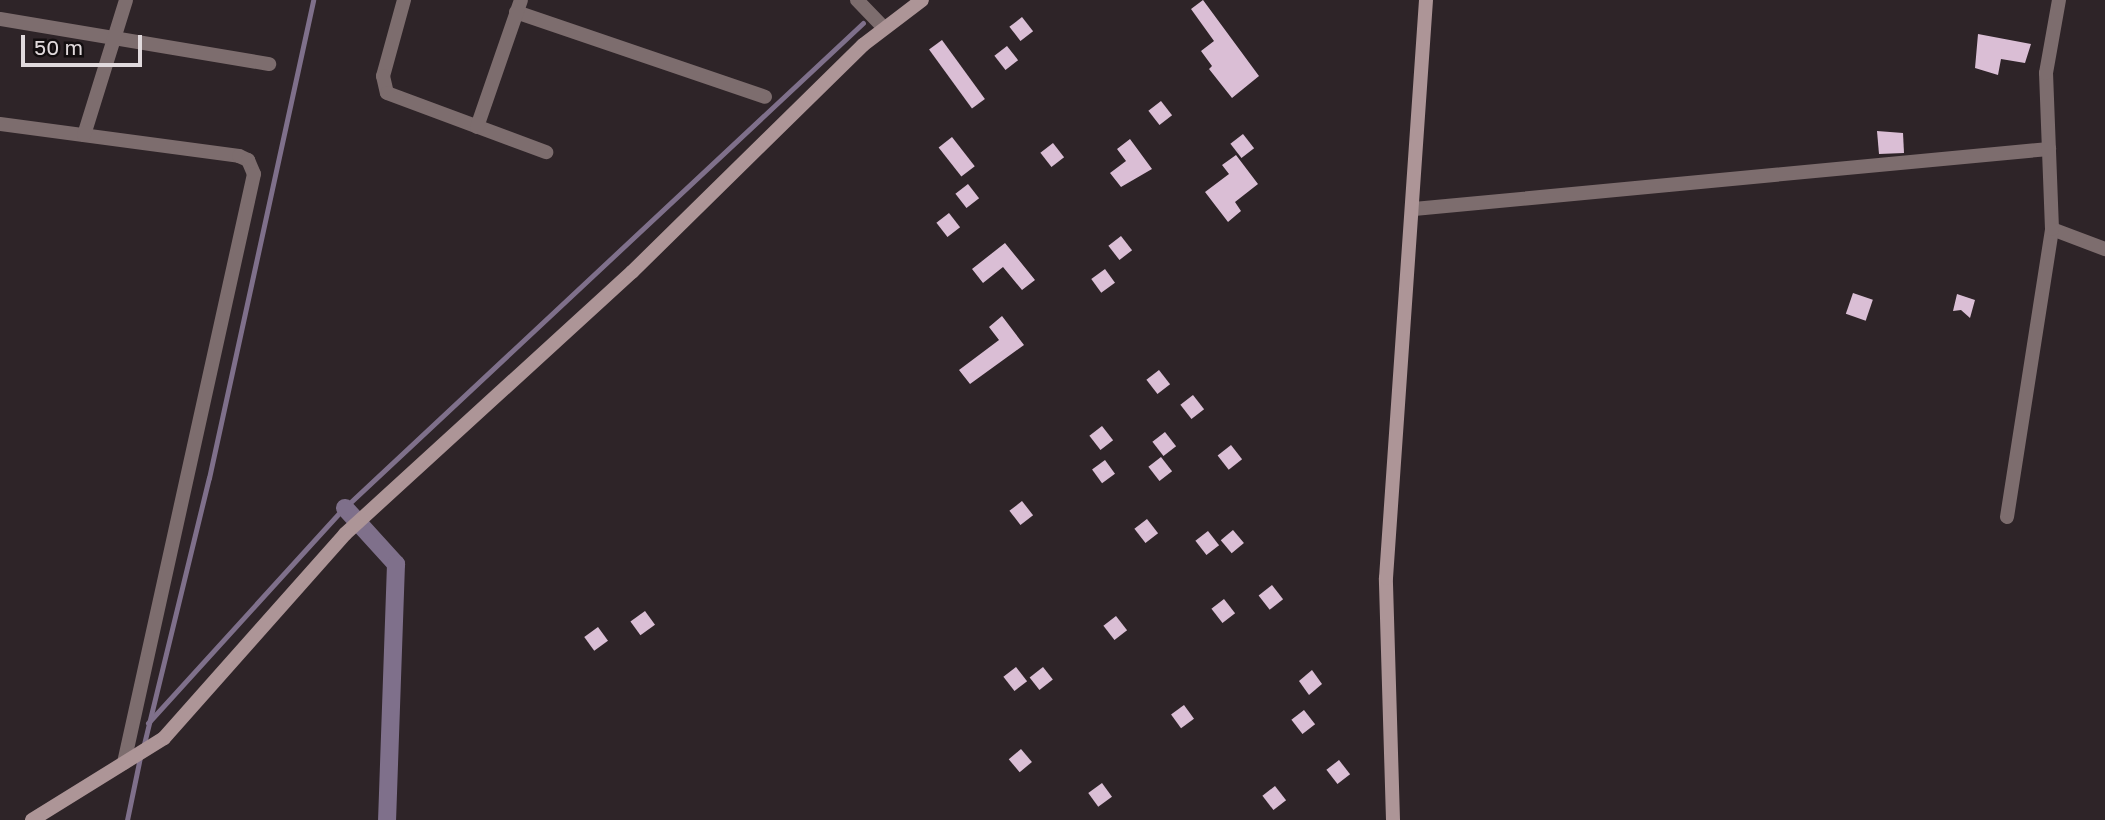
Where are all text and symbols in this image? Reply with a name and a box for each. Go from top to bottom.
scale bar [24,21,145,65]
text: 50 m [34,34,83,60]

